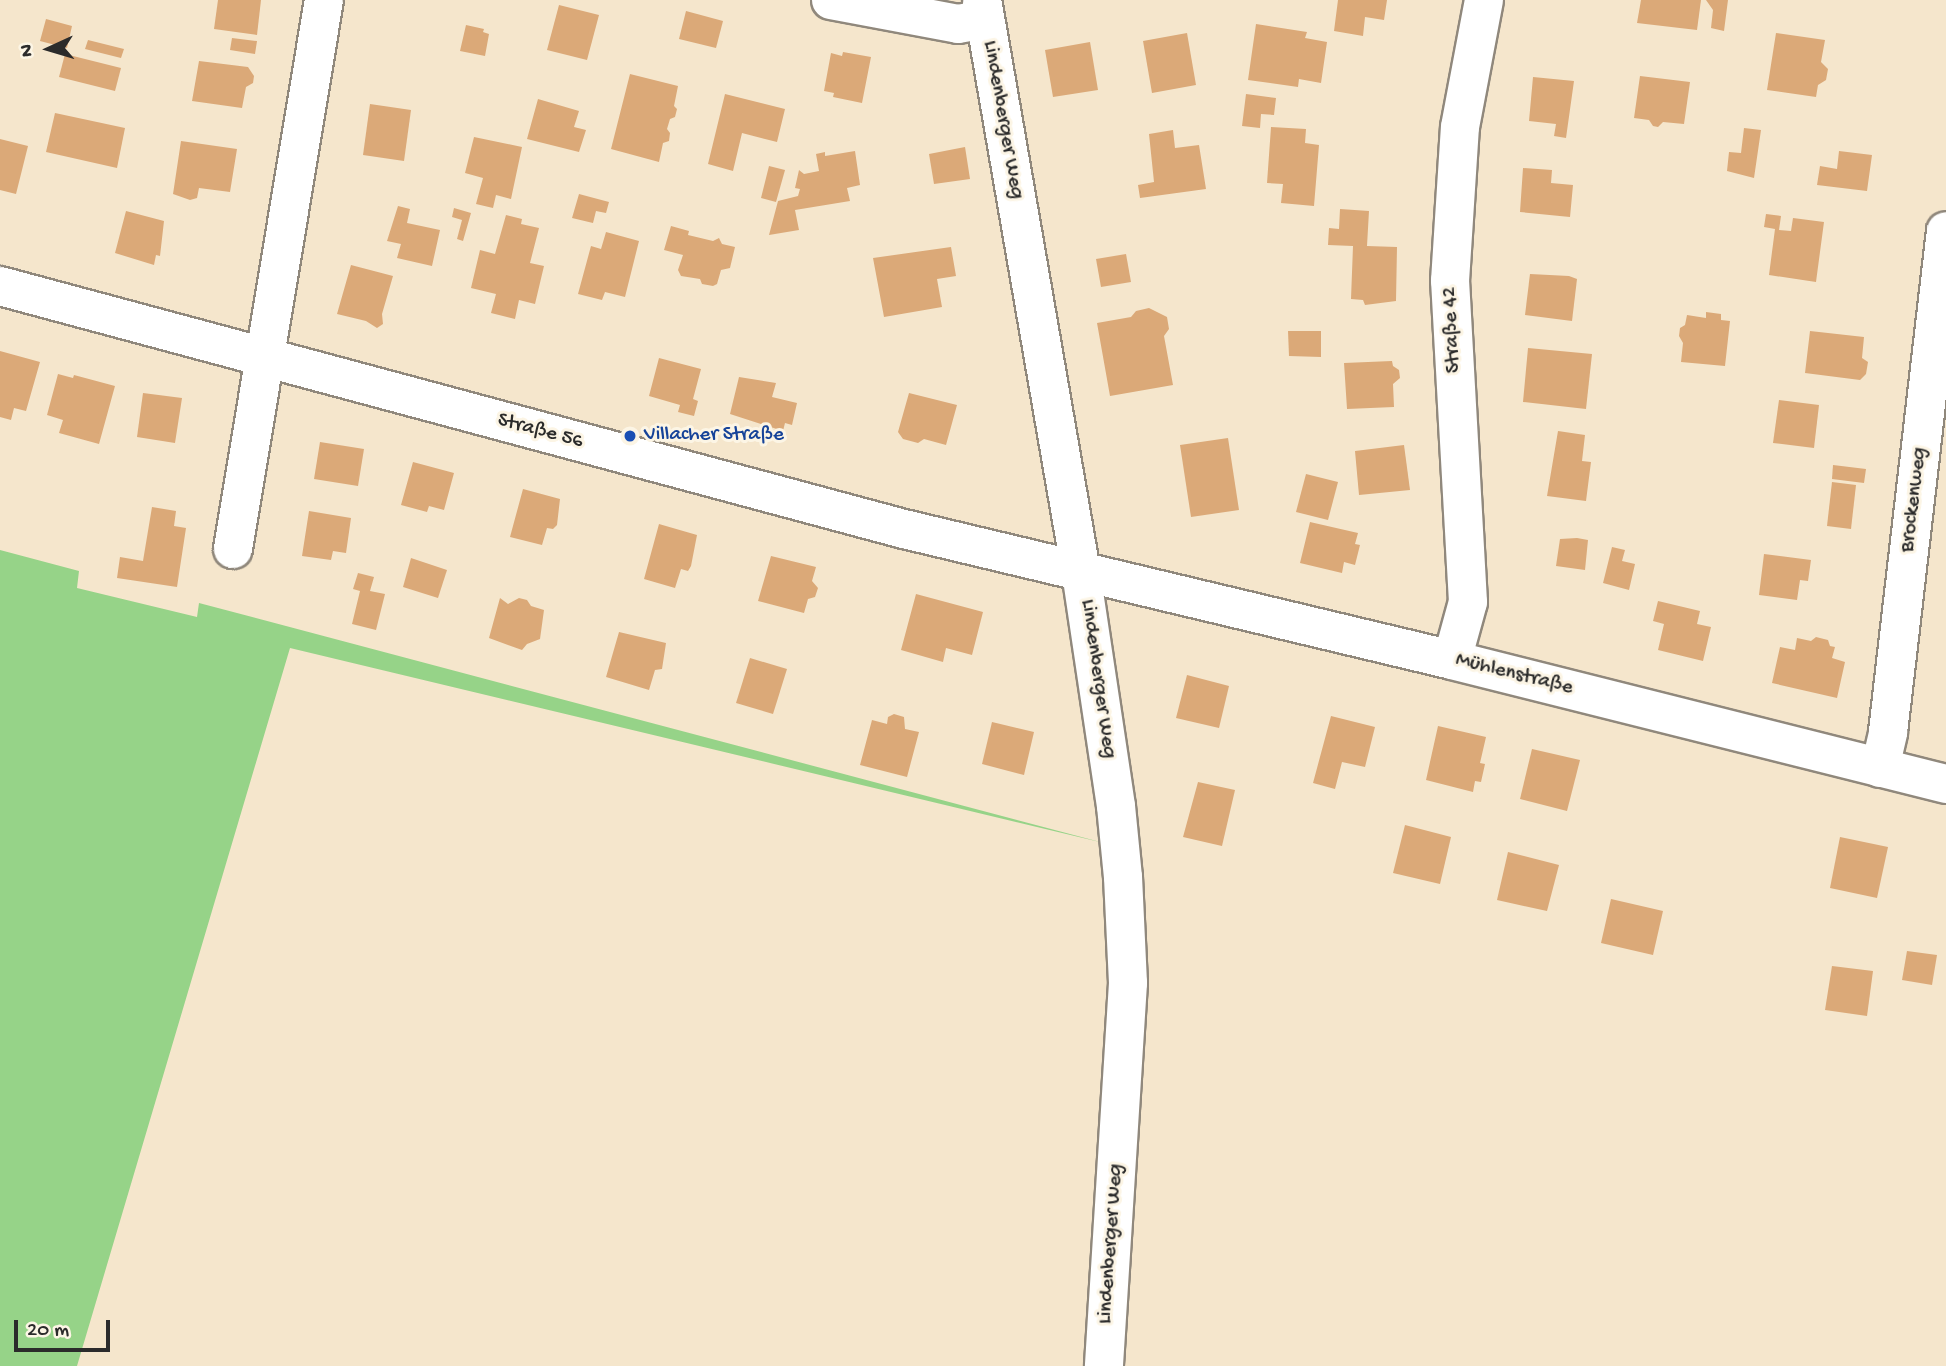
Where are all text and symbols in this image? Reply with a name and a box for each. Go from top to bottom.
north arrow [14,14,84,84]
street label: Lindenberger Weg [976,39,1028,201]
text: N [16,44,39,57]
street label: Straße 42 [1438,286,1468,374]
street label: Straße 56 [494,408,586,456]
place label: Villacher Straße [644,423,784,449]
marker: Villacher Straße [622,428,638,444]
street label: Brockenweg [1896,446,1934,554]
street label: Lindenberger Weg [1073,598,1121,760]
street label: Mühlenstraße [1453,648,1575,702]
street label: Lindenberger Weg [1094,1163,1130,1325]
scale bar [18,1306,114,1350]
text: 20 m [27,1319,69,1344]

